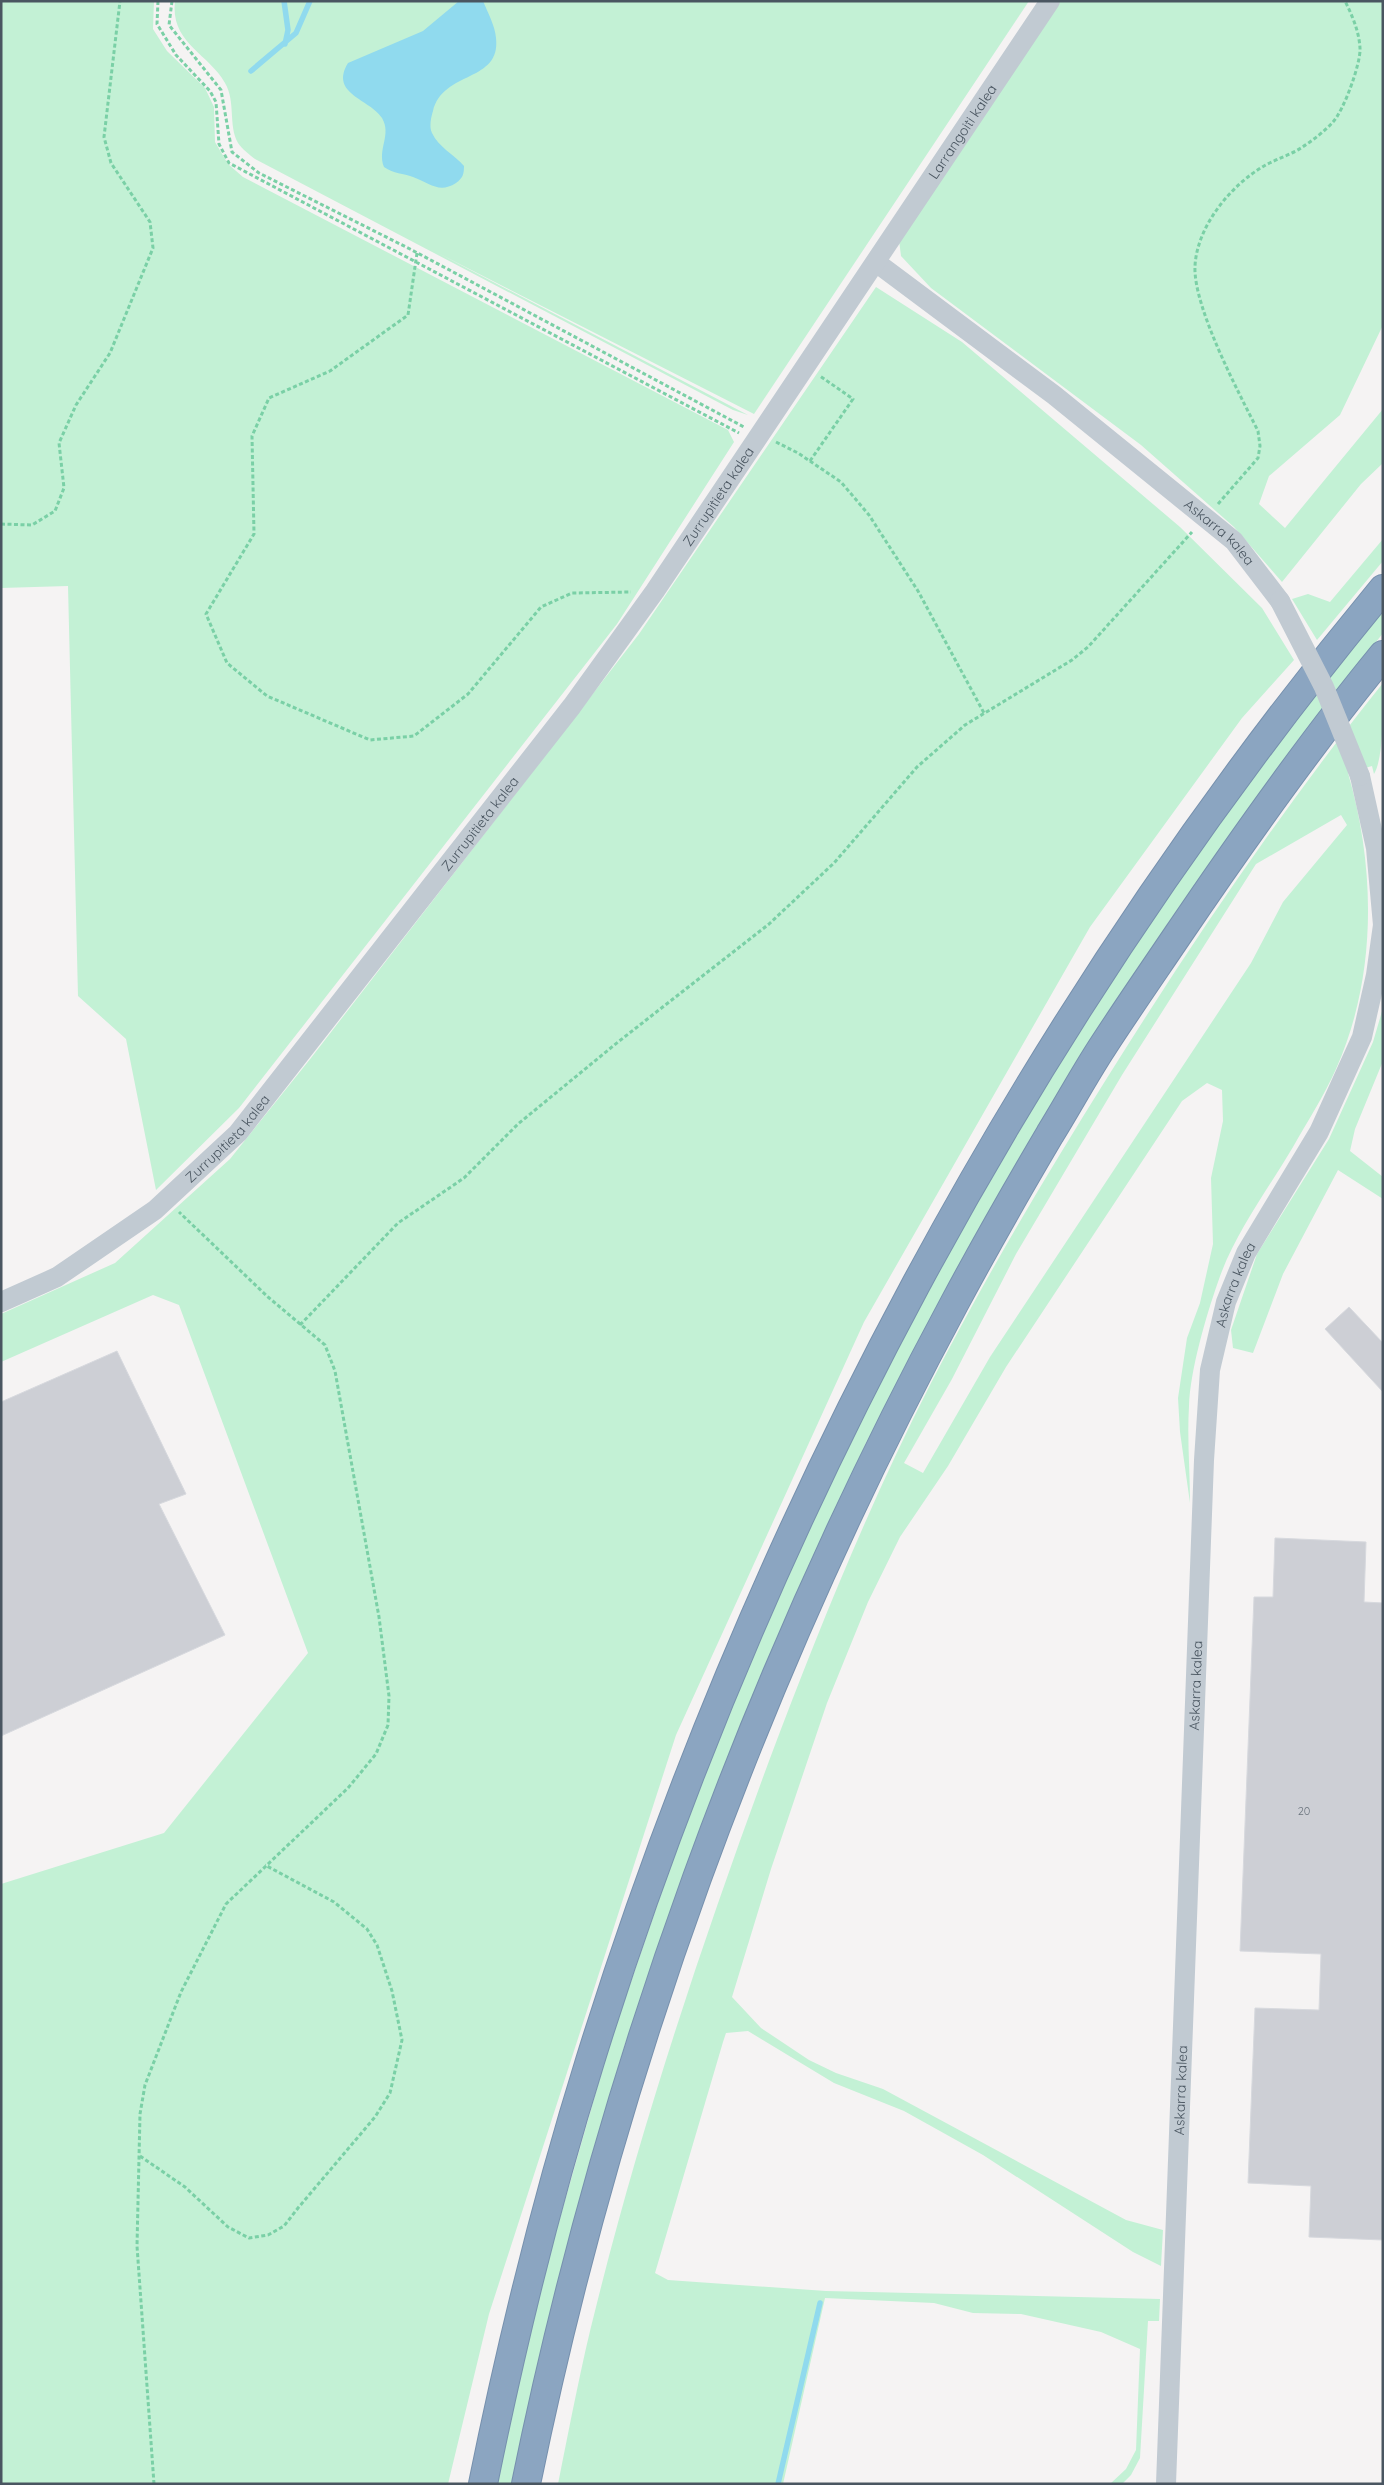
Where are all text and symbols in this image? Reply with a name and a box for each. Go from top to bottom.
street label: Larrangoiti kalea [924,81,1001,182]
street label: Zurrupitieta kalea [679,443,758,549]
street label: Askarra kalea [1181,495,1258,569]
street label: Zurrupitieta kalea [437,773,523,875]
street label: Zurrupitieta kalea [181,1091,274,1186]
street label: Askarra kalea [1211,1239,1260,1329]
street label: Askarra kalea [1185,1640,1206,1731]
house number: 20 [1298,1804,1310,1818]
street label: Askarra kalea [1170,2045,1191,2136]

